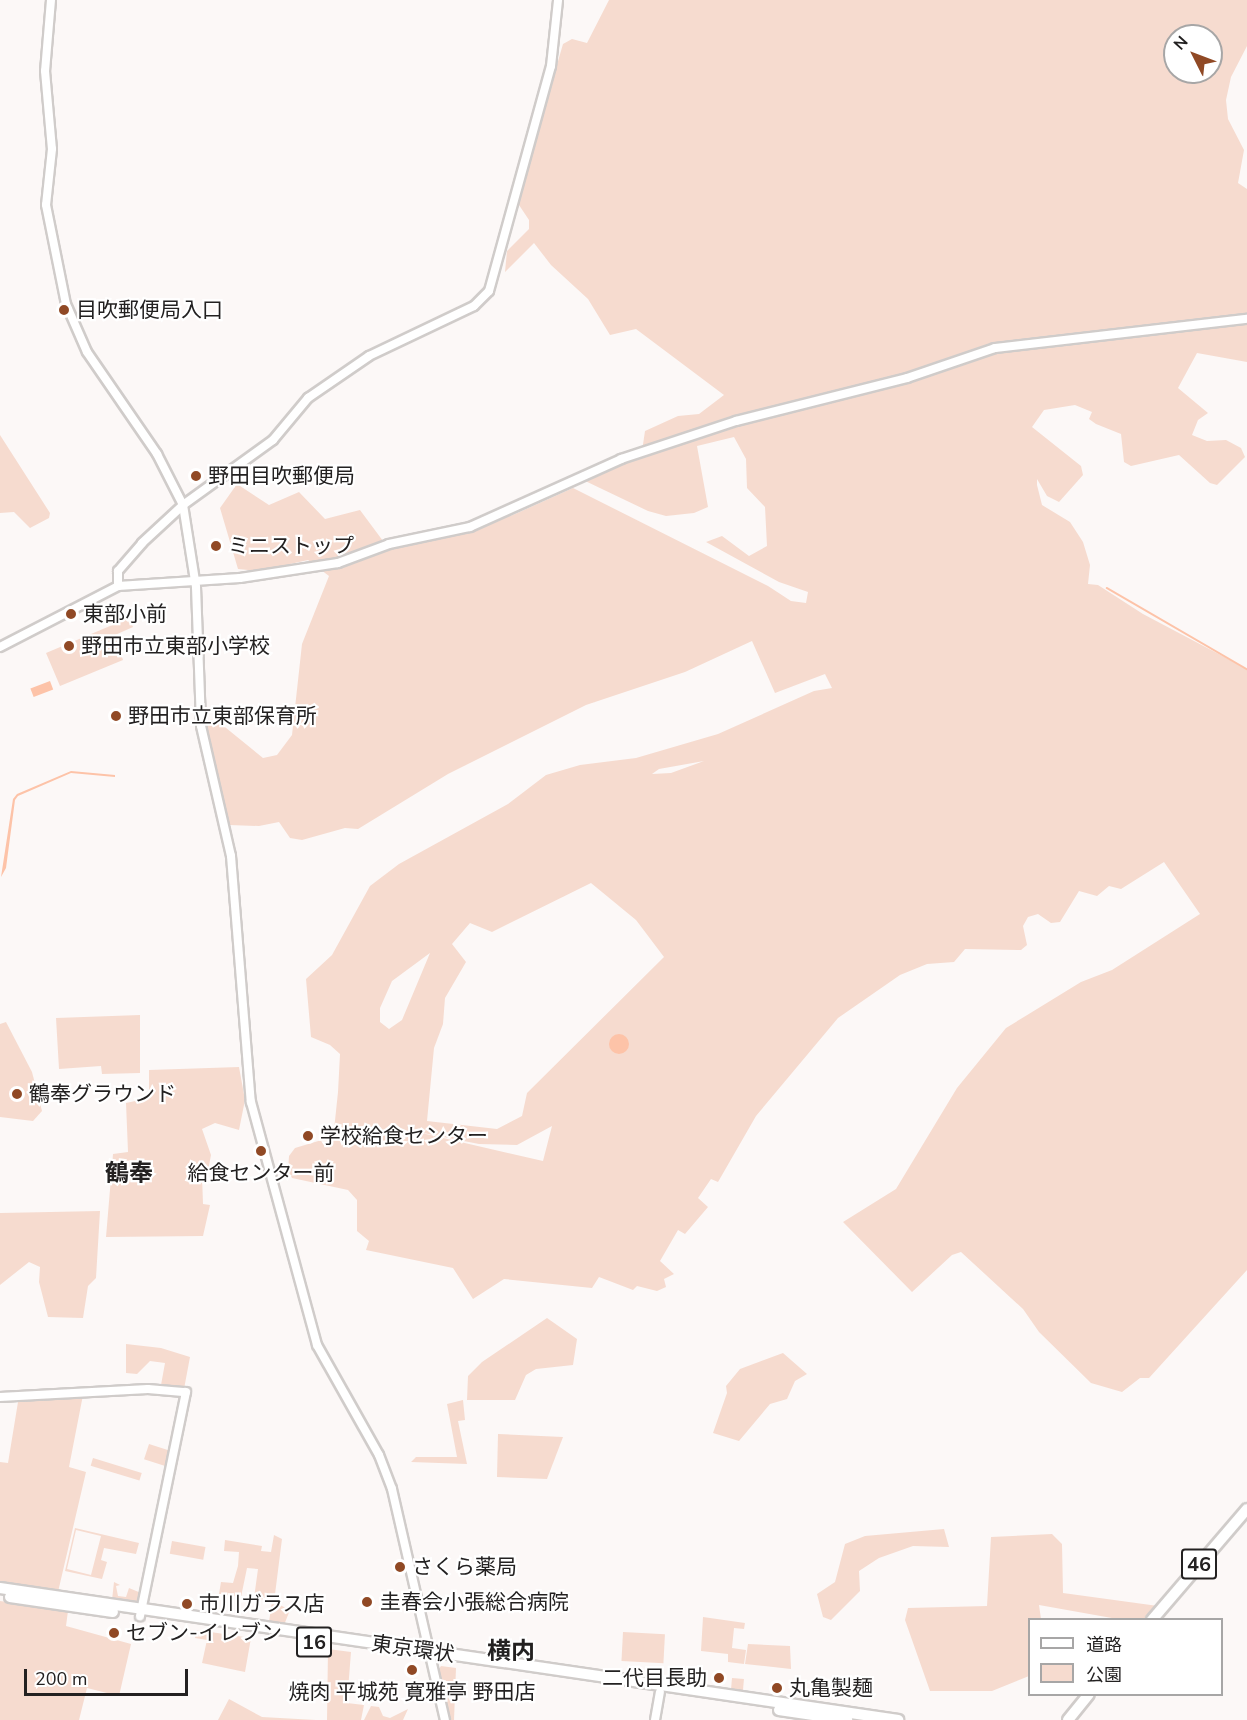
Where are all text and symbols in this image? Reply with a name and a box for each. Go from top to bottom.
north arrow [1163,24,1223,84]
text: N [1169,31,1193,55]
place label: 目吹郵便局入口 [76,297,223,323]
marker: 目吹郵便局入口 [57,303,71,317]
place label: 野田目吹郵便局 [208,463,355,489]
marker: 野田目吹郵便局 [189,469,203,483]
place label: ミニストップ [228,533,354,559]
marker: ミニストップ [209,539,223,553]
place label: 東部小前 [83,601,167,627]
marker: 東部小前 [64,607,78,621]
place label: 野田市立東部小学校 [81,633,270,659]
marker: 野田市立東部小学校 [62,639,76,653]
place label: 野田市立東部保育所 [128,703,317,729]
marker: 野田市立東部保育所 [109,709,123,723]
place label: 鶴奉グラウンド [29,1081,176,1107]
marker: 鶴奉グラウンド [10,1087,24,1101]
place label: 学校給食センター [320,1123,488,1149]
marker: 学校給食センター [301,1129,315,1143]
marker: 給食センター前 [254,1144,268,1158]
district label: 鶴奉 [105,1160,153,1188]
place label: 給食センター前 [188,1160,334,1186]
road number: 46 [1181,1547,1217,1581]
place label: さくら薬局 [412,1554,517,1580]
marker: さくら薬局 [393,1560,407,1574]
place label: 圭春会小張総合病院 [380,1589,569,1615]
place label: 市川ガラス店 [199,1591,325,1617]
marker: 圭春会小張総合病院 [358,1593,376,1611]
marker: 市川ガラス店 [180,1597,194,1611]
legend [1028,1618,1223,1696]
place label: セブン-イレブン [126,1620,282,1646]
road number: 16 [296,1625,332,1659]
marker: セブン-イレブン [107,1626,121,1640]
street label: 東京環状 [370,1631,456,1667]
text: 道路 [1086,1633,1122,1657]
district label: 横内 [487,1638,535,1666]
scale bar [27,1657,190,1695]
marker: 焼肉 平城苑 寛雅亭 野田店 [405,1663,419,1677]
text: 公園 [1086,1663,1122,1687]
place label: 二代目長助 [602,1665,707,1691]
text: 200 m [35,1667,87,1691]
marker: 二代目長助 [712,1671,726,1685]
place label: 丸亀製麺 [789,1675,873,1701]
place label: 焼肉 平城苑 寛雅亭 野田店 [288,1679,536,1705]
marker: 丸亀製麺 [770,1681,784,1695]

